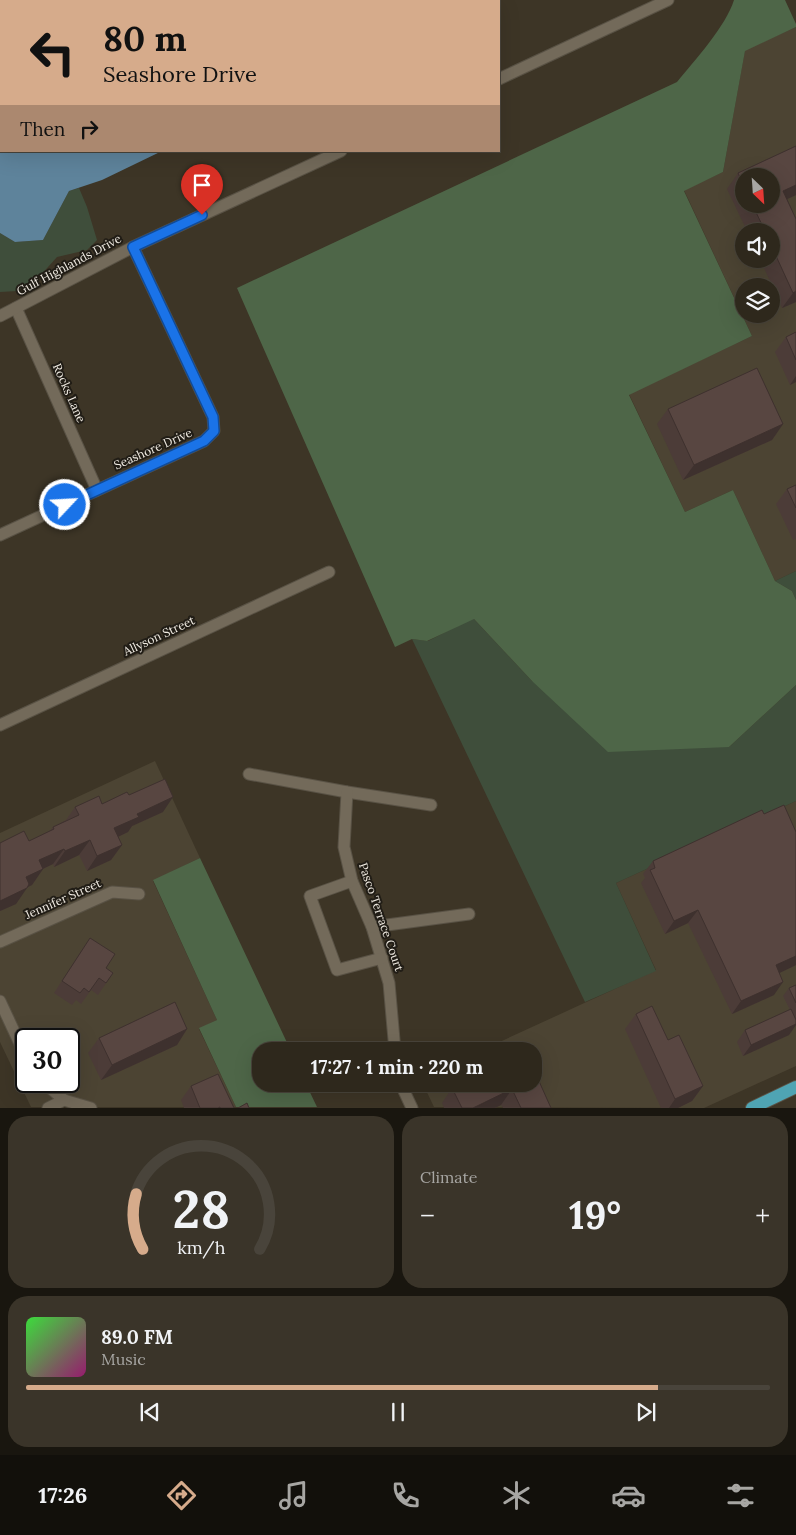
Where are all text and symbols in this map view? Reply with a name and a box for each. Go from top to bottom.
text: 80 m [103,16,187,61]
icon: left [20,20,85,85]
text: Seashore Drive [103,60,257,88]
icon: right [75,115,103,143]
text: Then [20,117,65,141]
pin [181,164,223,215]
north arrow [735,168,780,212]
map controls [735,168,780,323]
icon: arrive [188,171,216,199]
button: sound [735,223,780,268]
street label: Gulf Highlands Drive [14,230,124,298]
button: layers [735,278,780,323]
street label: Rocks Lane [50,361,89,425]
street label: Seashore Drive [111,424,195,472]
position arrow [38,478,90,530]
street label: Allyson Street [120,612,197,659]
street label: Pasco Terrace Court [356,860,407,974]
street label: Jennifer Street [22,875,103,922]
speed limit sign: 30 [15,1028,80,1093]
text: 17:27 · 1 min · 220 m [311,1055,483,1079]
text: Climate [420,1167,477,1187]
text: 28 [172,1176,230,1242]
text: 19° [569,1191,621,1239]
text: − [420,1198,435,1234]
text: + [755,1198,770,1234]
text: km/h [177,1236,225,1259]
text: 89.0 FM [101,1325,173,1349]
text: Music [101,1349,146,1369]
icon: previous [136,1398,164,1426]
icon: pause [384,1398,412,1426]
icon: next [632,1398,660,1426]
icon: directions [164,1478,199,1513]
icon: music [276,1478,311,1513]
icon: phone [388,1478,423,1513]
icon: climate [499,1478,534,1513]
icon: car [611,1478,646,1513]
icon: filters [723,1478,758,1513]
text: 17:26 [38,1481,87,1509]

